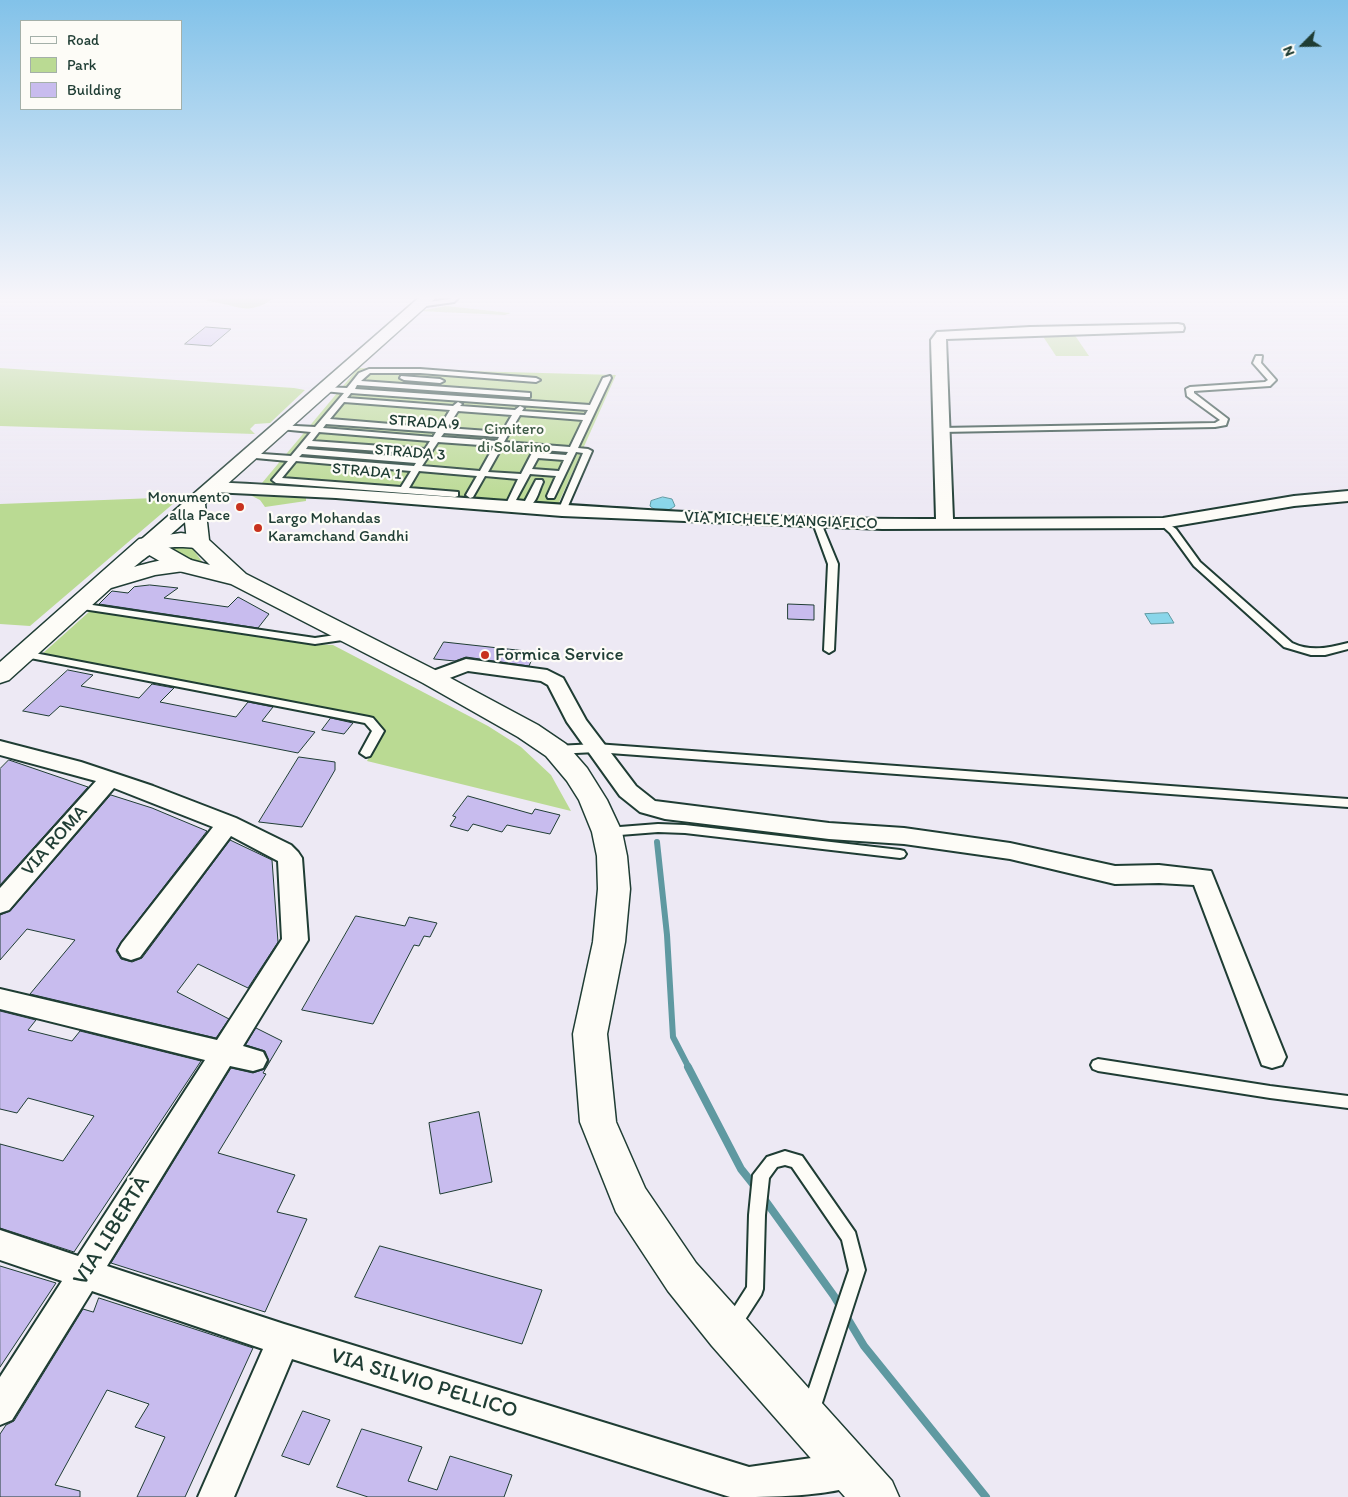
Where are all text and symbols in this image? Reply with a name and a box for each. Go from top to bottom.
legend [20,20,182,110]
north arrow [1278,20,1328,70]
text: Road [67,31,99,49]
text: N [1279,43,1298,59]
text: Park [67,56,97,74]
text: Building [67,81,121,99]
street label: STRADA 9 [388,411,460,435]
park label: Cimitero di Solarino [477,420,551,458]
street label: STRADA 3 [374,440,446,466]
street label: STRADA 1 [331,459,403,485]
place label: Monumento alla Pace [148,488,230,526]
marker: Monumento alla Pace [234,501,246,513]
street label: VIA MICHELE MANGIAFICO [684,508,878,534]
place label: Largo Mohandas Karamchand Gandhi [268,509,408,547]
marker: Largo Mohandas Karamchand Gandhi [252,522,264,534]
place label: Formica Service [495,644,624,666]
marker: Formica Service [479,649,491,661]
street label: VIA ROMA [17,801,93,881]
street label: VIA LIBERTÀ [68,1171,156,1291]
street label: VIA SILVIO PELLICO [327,1343,521,1425]

